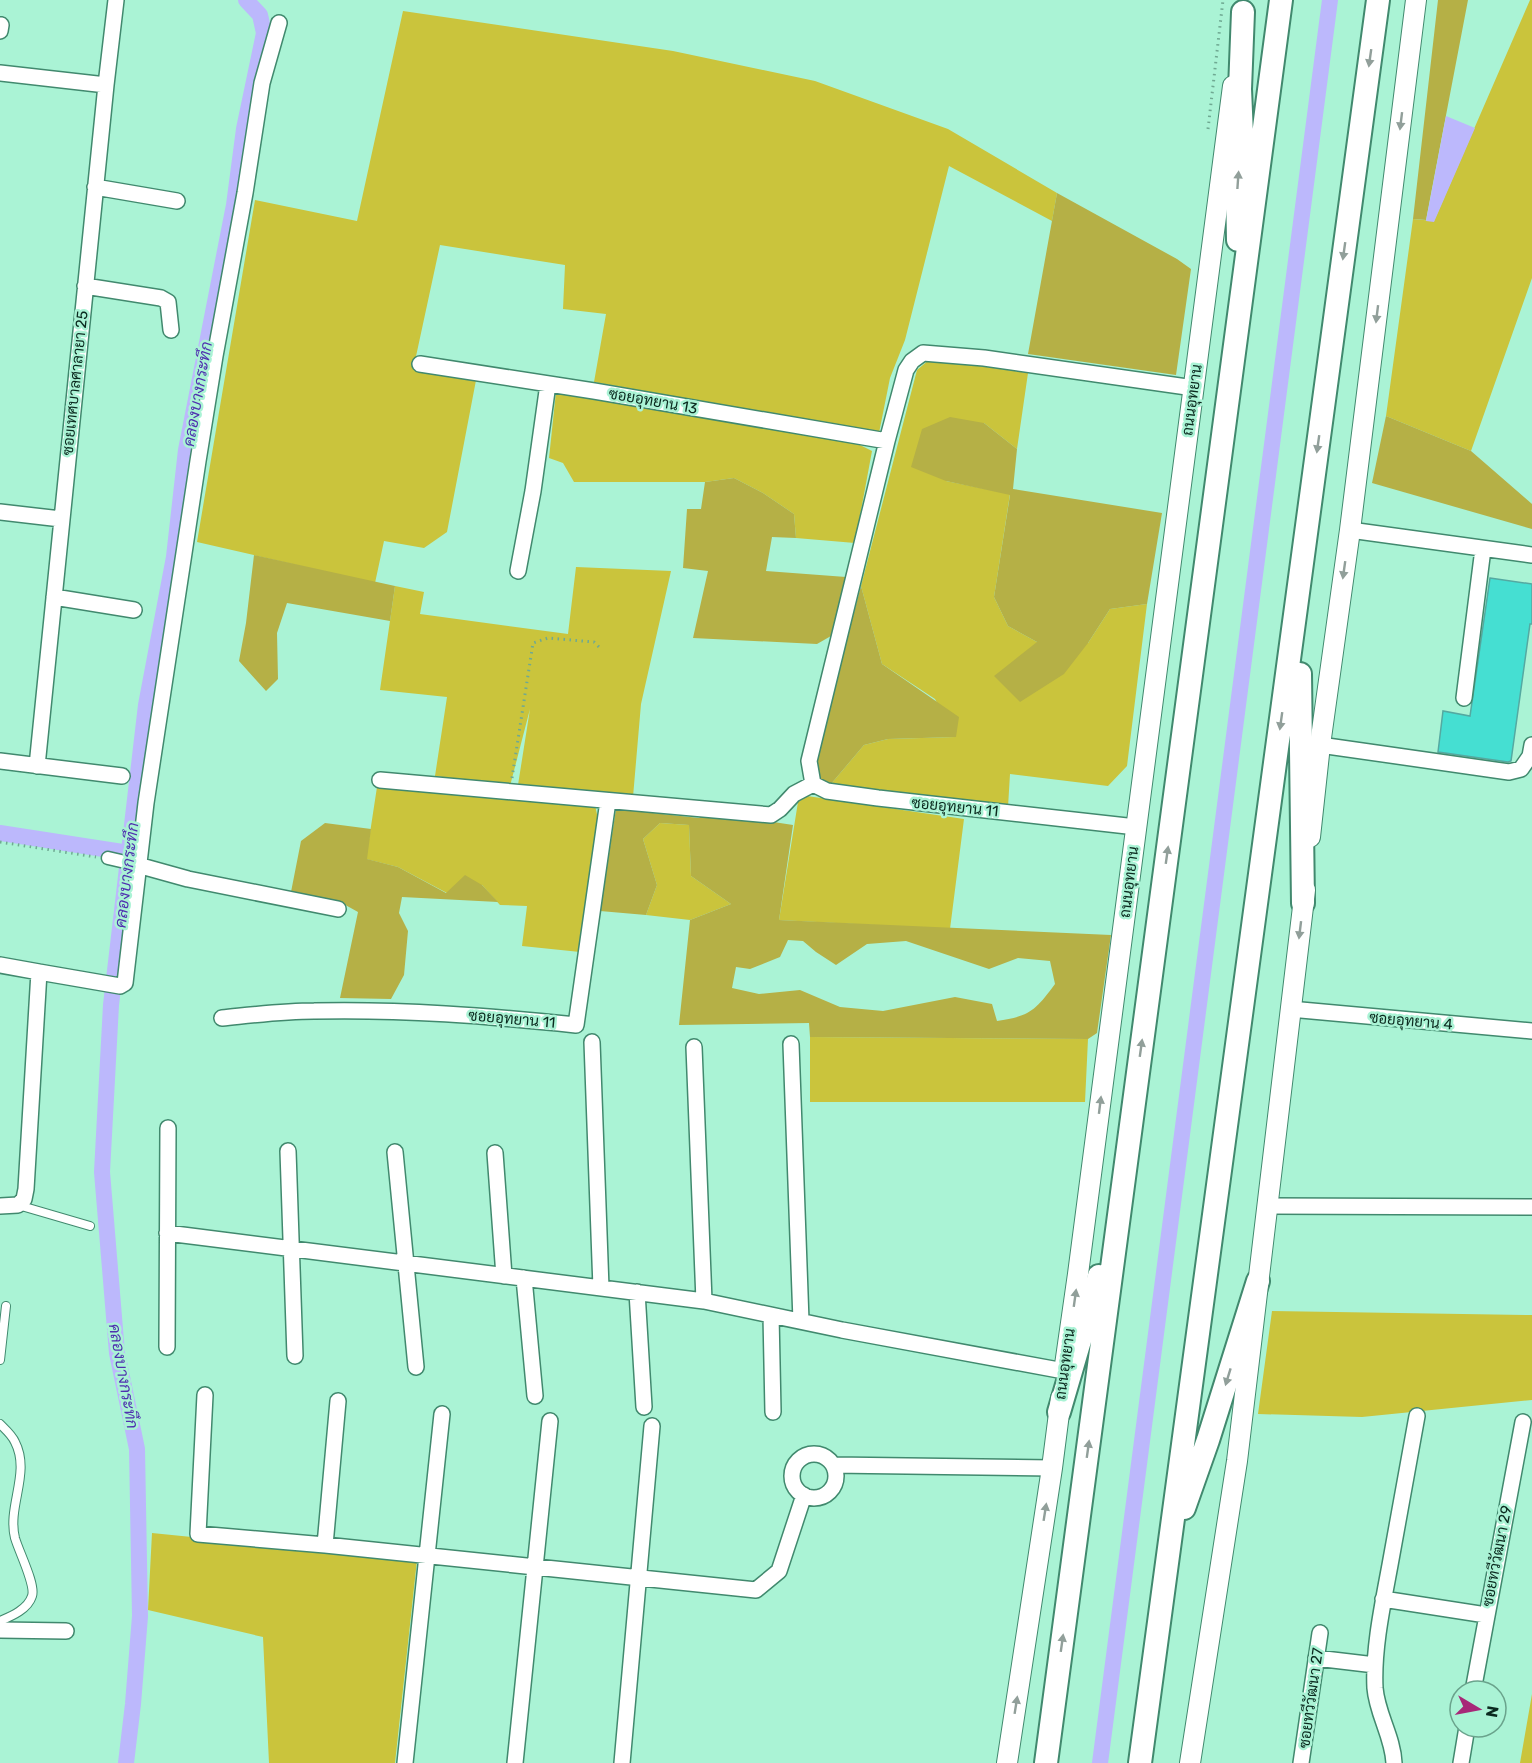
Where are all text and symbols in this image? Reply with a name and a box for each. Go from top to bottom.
one-way arrow [1366,49,1375,68]
one-way arrow [1396,111,1405,130]
one-way arrow [1233,170,1243,189]
one-way arrow [1340,242,1349,261]
one-way arrow [1372,305,1381,324]
street label: ซอยเทศบาลศาลายา 25 [58,310,92,456]
water label: คลองบางกระทึก [178,340,216,448]
street label: ถนนอุทยาน [1178,363,1208,437]
street label: ซอยอุทยาน 13 [607,384,699,420]
one-way arrow [1314,435,1323,454]
one-way arrow [1340,561,1349,580]
one-way arrow [1276,712,1286,731]
street label: ซอยอุทยาน 11 [910,793,999,822]
water label: คลองบางกระทึก [110,821,142,929]
street label: ถนนอุทยาน [1116,845,1144,919]
one-way arrow [1162,845,1172,864]
one-way arrow [1295,921,1305,940]
street label: ซอยอุทยาน 11 [468,1006,556,1034]
street label: ซอยอุทยาน 4 [1368,1008,1453,1036]
one-way arrow [1137,1038,1146,1057]
one-way arrow [1095,1095,1105,1114]
one-way arrow [1070,1289,1079,1308]
water label: คลองบางกระทึก [105,1322,143,1430]
street label: ถนนอุทยาน [1051,1327,1081,1401]
one-way arrow [1223,1368,1232,1386]
one-way arrow [1083,1440,1093,1459]
one-way arrow [1041,1503,1050,1522]
street label: ซอยทวีวัฒนา 29 [1477,1504,1516,1608]
one-way arrow [1057,1633,1067,1652]
street label: ซอยทวีวัฒนา 27 [1294,1646,1327,1749]
north arrow [1448,1679,1508,1739]
one-way arrow [1012,1696,1021,1715]
text: N [1482,1704,1503,1719]

